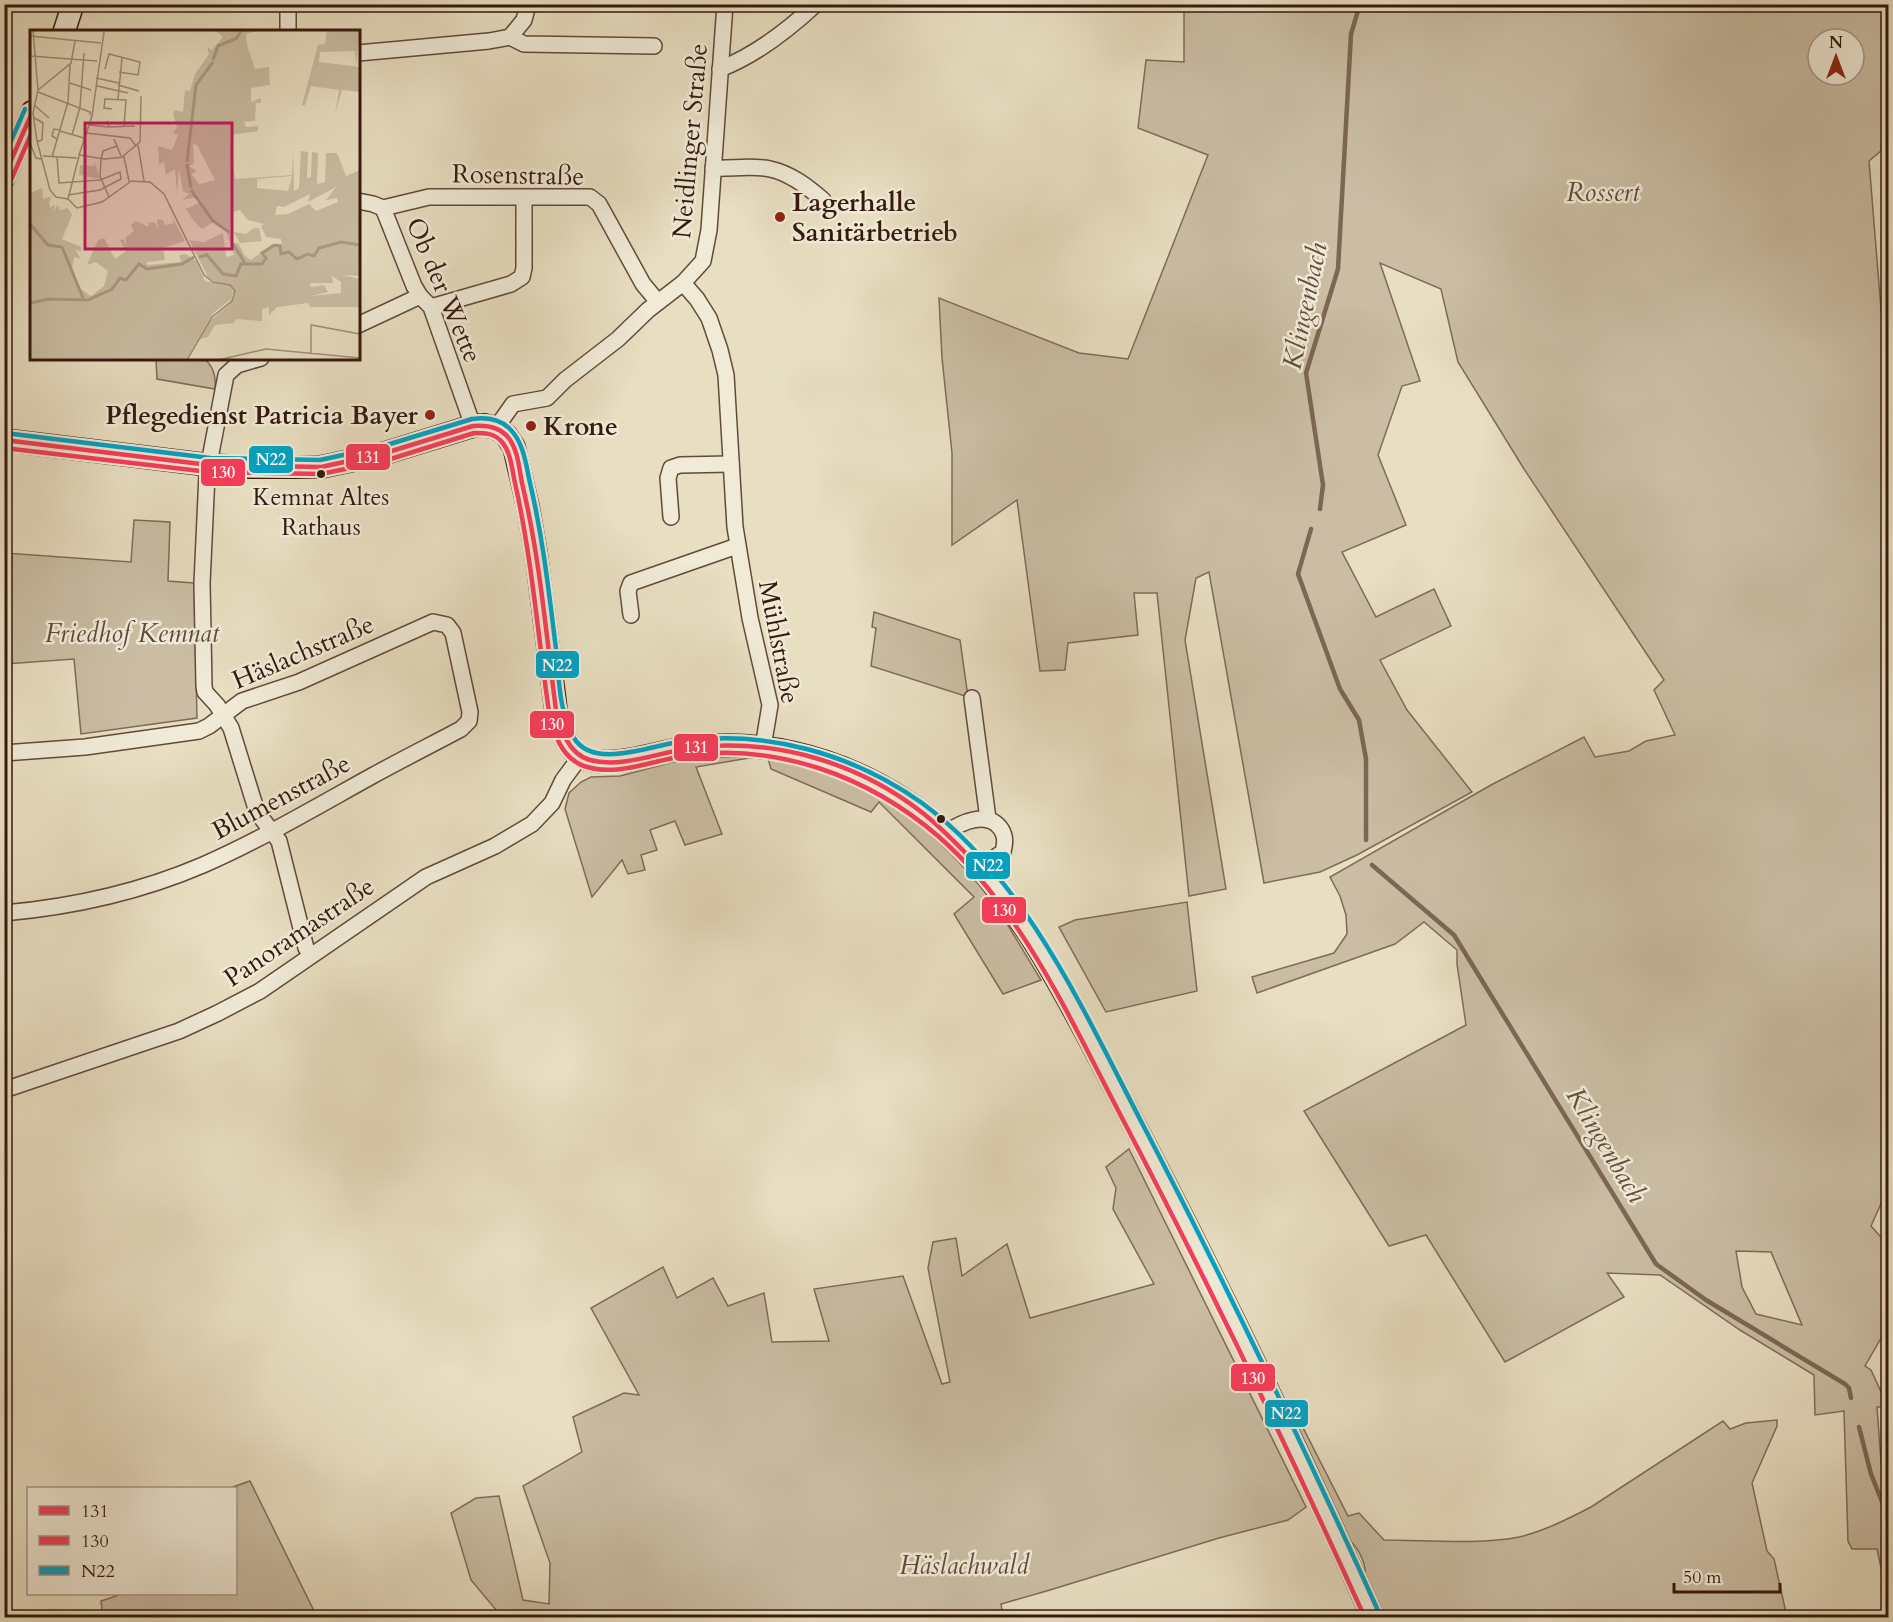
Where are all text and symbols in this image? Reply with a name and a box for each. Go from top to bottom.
north arrow [1806,27,1866,87]
inset map [30,30,360,360]
text: N [1829,32,1843,54]
street label: Neidlinger Straße [664,42,716,240]
street label: Rosenstraße [452,156,584,194]
park label: Rossert [1566,175,1640,210]
place label: Lagerhalle Sanitärbetrieb [792,185,958,250]
marker: Lagerhalle Sanitärbetrieb [773,210,787,224]
street label: Ob der Wette [398,212,490,368]
water label: Klingenbach [1274,239,1336,373]
place label: Pflegedienst Patricia Bayer [105,398,419,433]
marker: Pflegedienst Patricia Bayer [423,408,437,422]
place label: Krone [543,409,618,444]
marker: Krone [524,419,538,433]
line badge: 131 [345,443,391,471]
line badge: N22 [248,445,294,474]
text: 131 [356,447,380,469]
text: N22 [256,449,286,471]
line badge: 130 [200,458,246,487]
text: 130 [211,462,235,484]
marker: Kemnat Altes Rathaus [315,468,327,480]
place label: Kemnat Altes Rathaus [253,481,389,544]
street label: Mühlstraße [750,578,808,706]
street label: Häslachstraße [227,606,379,698]
park label: Friedhof Kemnat [45,616,220,651]
line badge: N22 [535,650,580,679]
text: N22 [542,655,572,677]
line badge: 130 [529,710,575,739]
text: 130 [540,714,564,736]
line badge: 131 [673,733,719,762]
text: 131 [684,737,708,759]
street label: Blumenstraße [206,746,356,848]
unlabelled marker [935,813,947,825]
line badge: N22 [965,851,1011,880]
text: N22 [973,855,1003,877]
street label: Panoramastraße [217,869,381,995]
line badge: 130 [981,896,1027,924]
text: 130 [992,900,1016,922]
water label: Klingenbach [1557,1080,1655,1210]
line badge: 130 [1230,1363,1276,1392]
text: 130 [1241,1368,1265,1390]
line badge: N22 [1264,1399,1309,1428]
text: N22 [1271,1403,1301,1425]
legend [27,1487,237,1595]
text: 131 [81,1499,109,1524]
text: 130 [81,1529,109,1554]
park label: Häslachwald [899,1548,1030,1583]
scale bar [1674,1556,1780,1594]
text: N22 [81,1559,115,1584]
text: 50 m [1683,1565,1722,1590]

